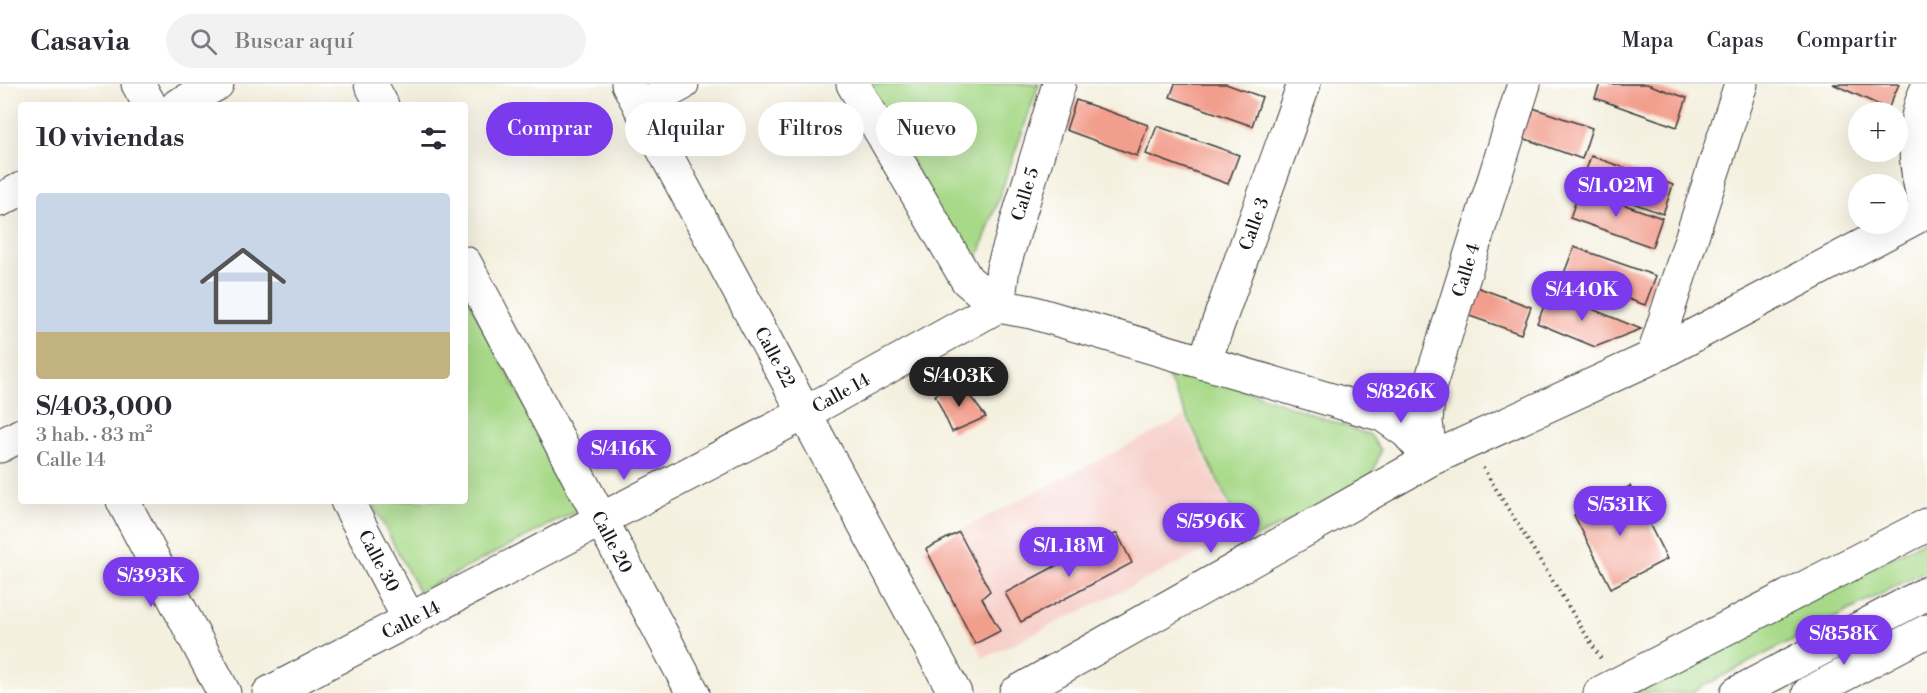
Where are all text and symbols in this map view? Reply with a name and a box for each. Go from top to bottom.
search box [166,14,586,68]
text: Casavia [30,24,130,59]
icon: search [187,25,220,58]
text: Buscar aquí [235,28,354,55]
text: Mapa [1622,28,1674,54]
text: Capas [1707,28,1764,54]
text: Compartir [1797,28,1897,54]
chip: Comprar [486,102,613,156]
chip: Alquilar [625,102,746,156]
chip: Filtros [758,102,864,156]
chip: Nuevo [876,102,977,156]
map controls [1848,102,1908,234]
button: + [1848,102,1908,162]
text: 10 viviendas [36,122,184,154]
icon: filters [417,122,450,155]
street label: Calle 5 [1006,164,1045,224]
pin: S/1.02M [1561,167,1671,218]
text: S/1.02M [1578,174,1654,199]
button: − [1848,174,1908,234]
street label: Calle 3 [1234,194,1275,254]
icon: home [189,232,297,340]
street label: Calle 4 [1447,240,1486,300]
pin: S/440K [1533,271,1631,322]
text: S/440K [1545,278,1619,303]
street label: Calle 22 [749,323,800,392]
pin: S/403K [910,357,1008,408]
text: S/403K [923,364,995,389]
street label: Calle 14 [808,368,874,419]
pin: S/826K [1352,373,1450,424]
text: S/826K [1366,380,1436,405]
text: S/403,000 [36,391,172,423]
text: 3 hab. · 83 m² [36,423,153,448]
pin: S/416K [575,430,673,481]
text: S/416K [591,437,657,462]
text: Calle 14 [36,448,106,473]
pin: S/531K [1571,486,1669,537]
text: S/531K [1588,493,1652,518]
pin: S/596K [1162,503,1260,554]
street label: Calle 20 [586,507,637,577]
text: S/596K [1177,510,1246,535]
street label: Calle 30 [353,526,404,596]
pin: S/1.18M [1014,527,1124,578]
text: S/1.18M [1033,534,1105,559]
pin: S/393K [102,557,200,608]
text: S/393K [117,564,185,589]
street label: Calle 14 [378,596,445,645]
pin: S/858K [1795,615,1893,666]
text: S/858K [1809,622,1879,647]

